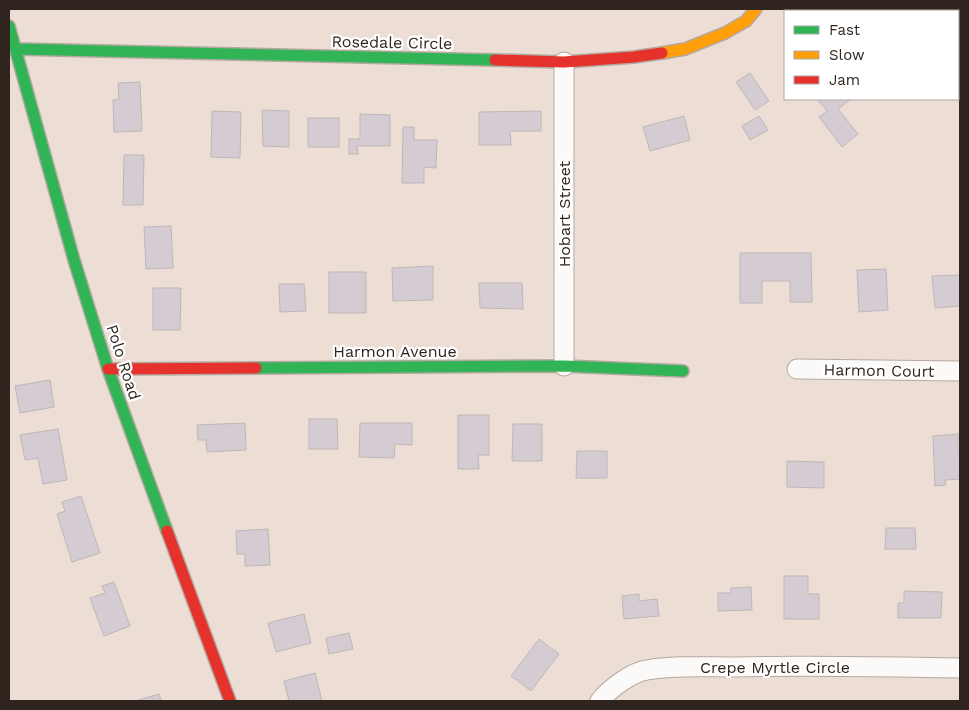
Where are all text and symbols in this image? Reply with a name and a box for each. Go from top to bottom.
legend [784,10,959,100]
text: Fast [829,21,861,39]
street label: Rosedale Circle [331,32,453,53]
text: Slow [829,46,865,64]
text: Jam [829,71,860,89]
street label: Hobart Street [555,160,574,267]
street label: Polo Road [102,322,145,402]
street label: Harmon Avenue [333,342,457,361]
street label: Harmon Court [824,360,935,381]
street label: Crepe Myrtle Circle [700,658,850,677]

